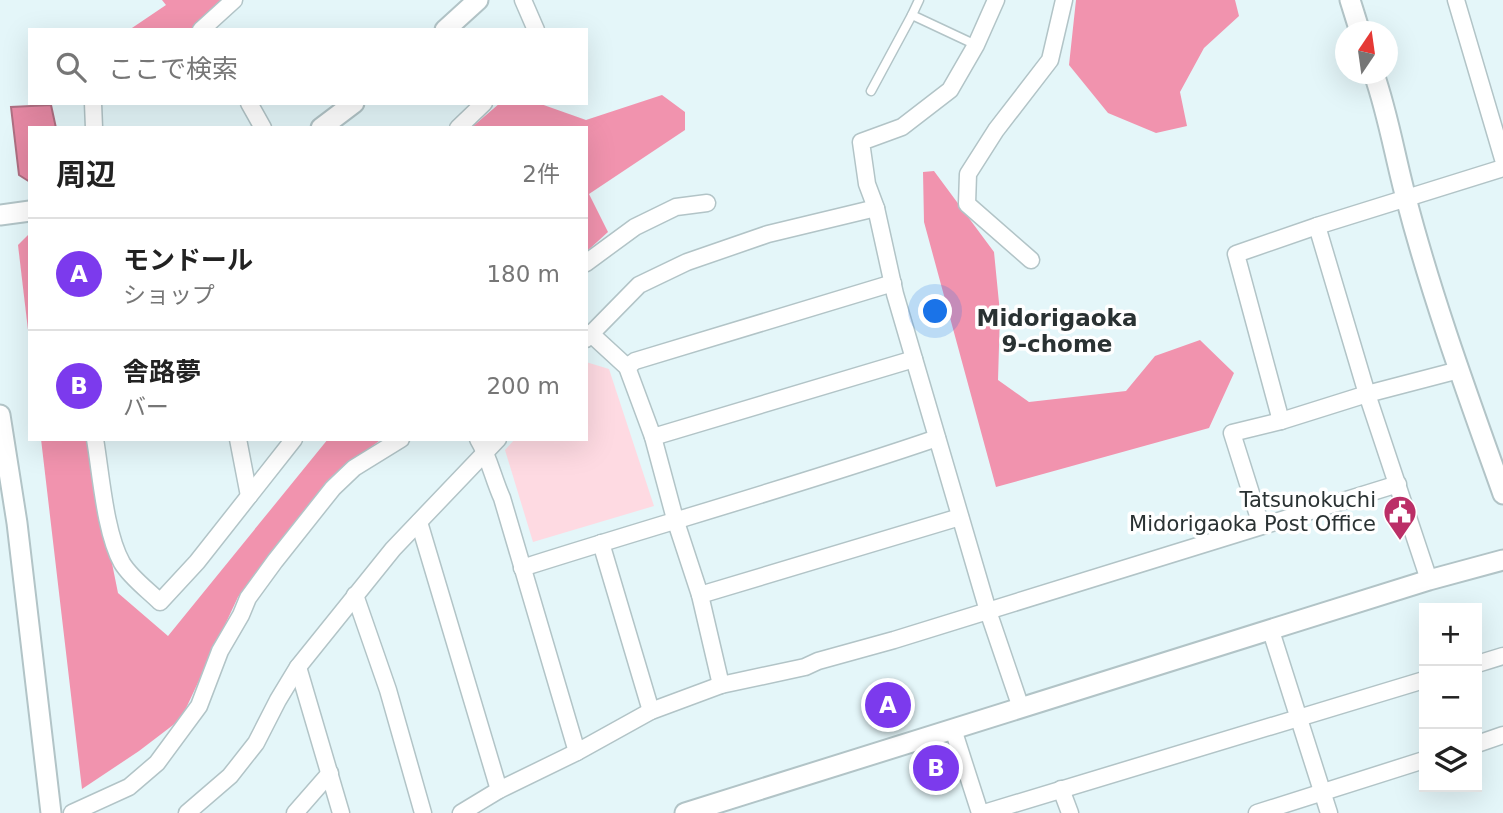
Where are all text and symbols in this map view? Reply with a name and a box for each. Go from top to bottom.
north arrow [1335,21,1398,84]
search box [28,28,588,105]
icon: search [52,48,90,86]
text: ここで検索 [108,54,238,84]
text: 周辺 [56,157,116,192]
text: 2件 [522,161,560,187]
text: モンドール [123,245,253,275]
text: A [70,261,88,287]
text: 180 m [486,261,560,287]
text: ショップ [123,282,215,308]
your location [918,294,952,328]
district label: Midorigaoka 9-chome [977,305,1137,357]
text: 舎路夢 [123,357,201,387]
text: B [70,373,88,399]
text: 200 m [486,373,560,399]
text: バー [123,394,169,420]
place label: Tatsunokuchi Midorigaoka Post Office [1129,488,1376,536]
public building icon: Tatsunokuchi Midorigaoka Post Office [1381,493,1419,542]
map controls [1419,603,1482,792]
button: + [1419,603,1482,666]
button: − [1419,666,1482,729]
pin: A [865,679,911,731]
button: layers [1419,729,1482,792]
pin: B [913,742,959,794]

